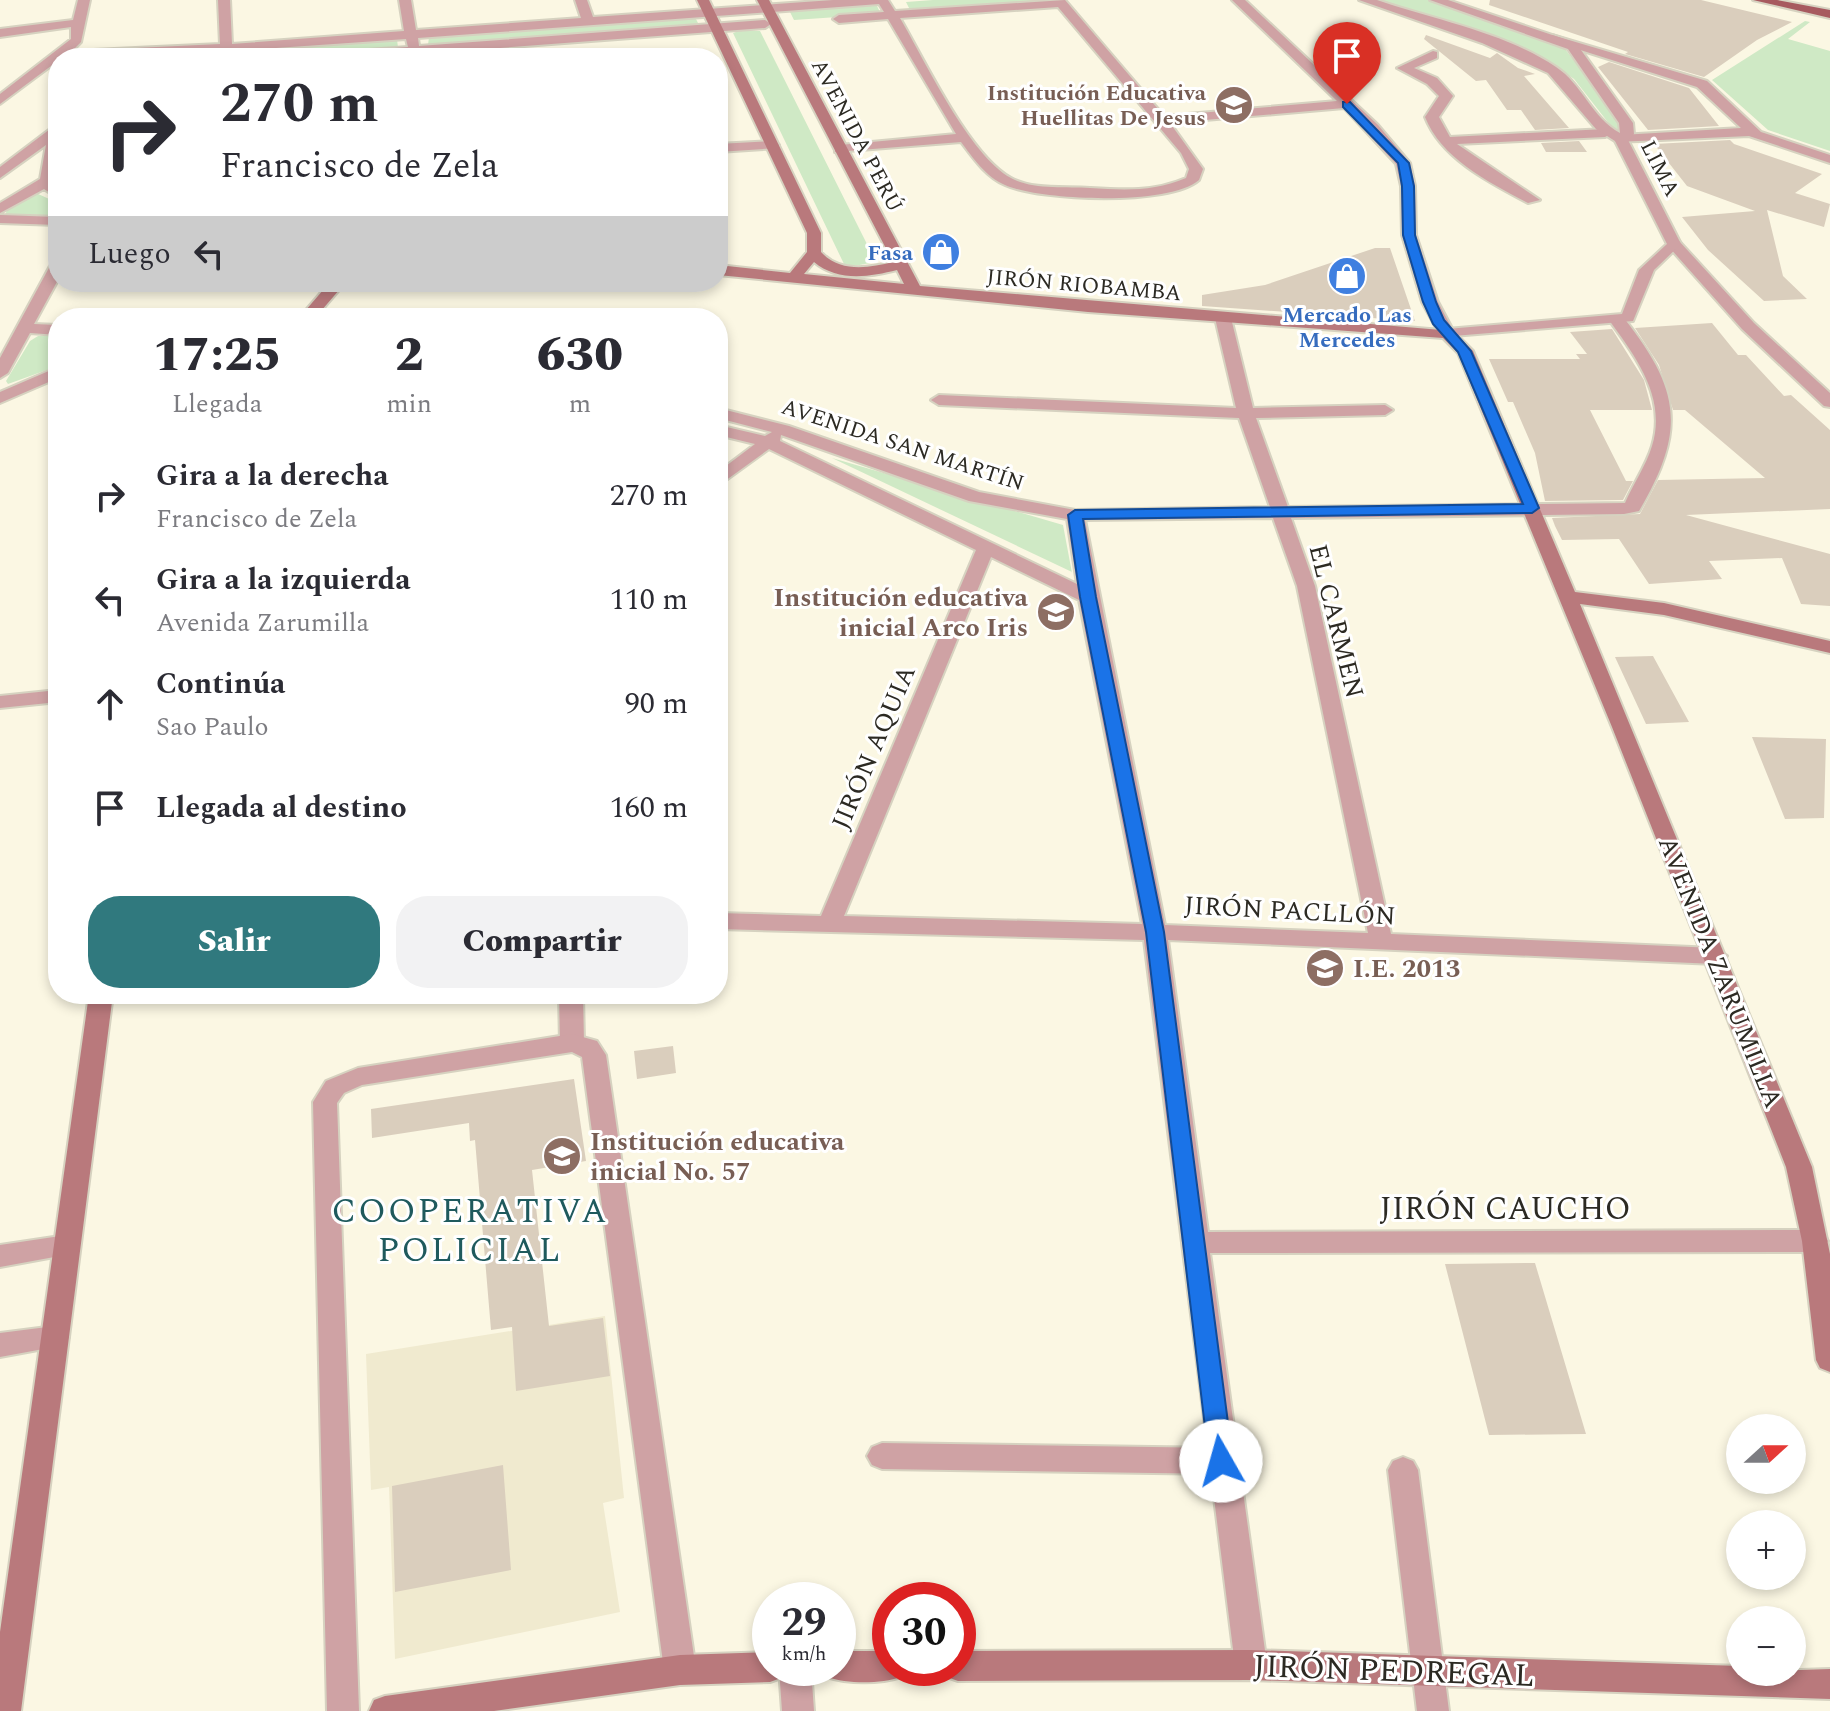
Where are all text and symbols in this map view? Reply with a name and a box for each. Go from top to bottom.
pin [1313,22,1381,104]
icon: arrive [1325,34,1369,78]
street label: AVENIDA PERÚ [802,53,911,218]
text: 270 m [220,62,379,147]
place label: Institución Educativa Huellitas De Jesus [987,77,1207,135]
icon: right [88,80,192,184]
school or university icon: Institución Educativa Huellitas De Jesus [1213,84,1255,126]
street label: LIMA [1631,135,1688,203]
text: Francisco de Zela [220,139,499,194]
text: Luego [88,231,171,277]
shop icon: Fasa [920,231,962,273]
icon: left [187,232,231,276]
place label: Fasa [867,237,914,270]
shop icon: Mercado Las Mercedes [1326,255,1368,297]
street label: JIRÓN RIOBAMBA [985,261,1183,310]
place label: Mercado Las Mercedes [1282,299,1412,357]
text: 17:25 [153,319,282,392]
text: 2 [395,319,424,392]
text: 630 [537,319,623,392]
text: Llegada [172,384,262,424]
text: min [386,384,432,424]
text: m [569,384,591,424]
street label: AVENIDA SAN MARTÍN [777,391,1028,500]
text: Gira a la derecha [156,453,389,499]
text: 270 m [610,473,688,519]
icon: right [88,474,132,518]
text: Francisco de Zela [156,499,357,539]
street label: EL CARMEN [1298,540,1374,703]
text: Gira a la izquierda [156,557,411,603]
text: 110 m [610,577,688,623]
icon: left [88,578,132,622]
place label: Institución educativa inicial Arco Iris [774,578,1029,648]
school or university icon: Institución educativa inicial Arco Iris [1035,591,1077,633]
text: Avenida Zarumilla [156,603,369,643]
street label: JIRÓN AQUIA [821,659,927,836]
text: Continúa [156,661,286,707]
text: 90 m [625,681,688,727]
icon: ahead [88,682,132,726]
text: Sao Paulo [156,707,269,747]
text: Llegada al destino [156,785,407,831]
text: 160 m [610,785,688,831]
icon: arrive [88,786,132,830]
street label: AVENIDA ZARUMILLA [1647,830,1793,1114]
street label: JIRÓN PACLLÓN [1183,885,1397,937]
button: Salir [88,896,380,988]
button: Compartir [396,896,688,988]
school or university icon: I.E. 2013 [1304,947,1346,989]
place label: I.E. 2013 [1353,949,1460,989]
place label: Institución educativa inicial No. 57 [590,1122,845,1192]
school or university icon: Institución educativa inicial No. 57 [541,1135,583,1177]
street label: JIRÓN CAUCHO [1379,1185,1631,1234]
district label: COOPERATIVA POLICIAL [332,1186,608,1277]
north arrow [1726,1414,1806,1494]
map controls [1726,1414,1806,1686]
position arrow [1179,1419,1263,1503]
button: + [1726,1510,1806,1590]
speed limit sign: 30 [872,1582,976,1686]
text: 29 [782,1593,826,1654]
button: − [1726,1606,1806,1686]
text: km/h [782,1639,827,1669]
street label: JIRÓN PEDREGAL [1252,1642,1535,1701]

